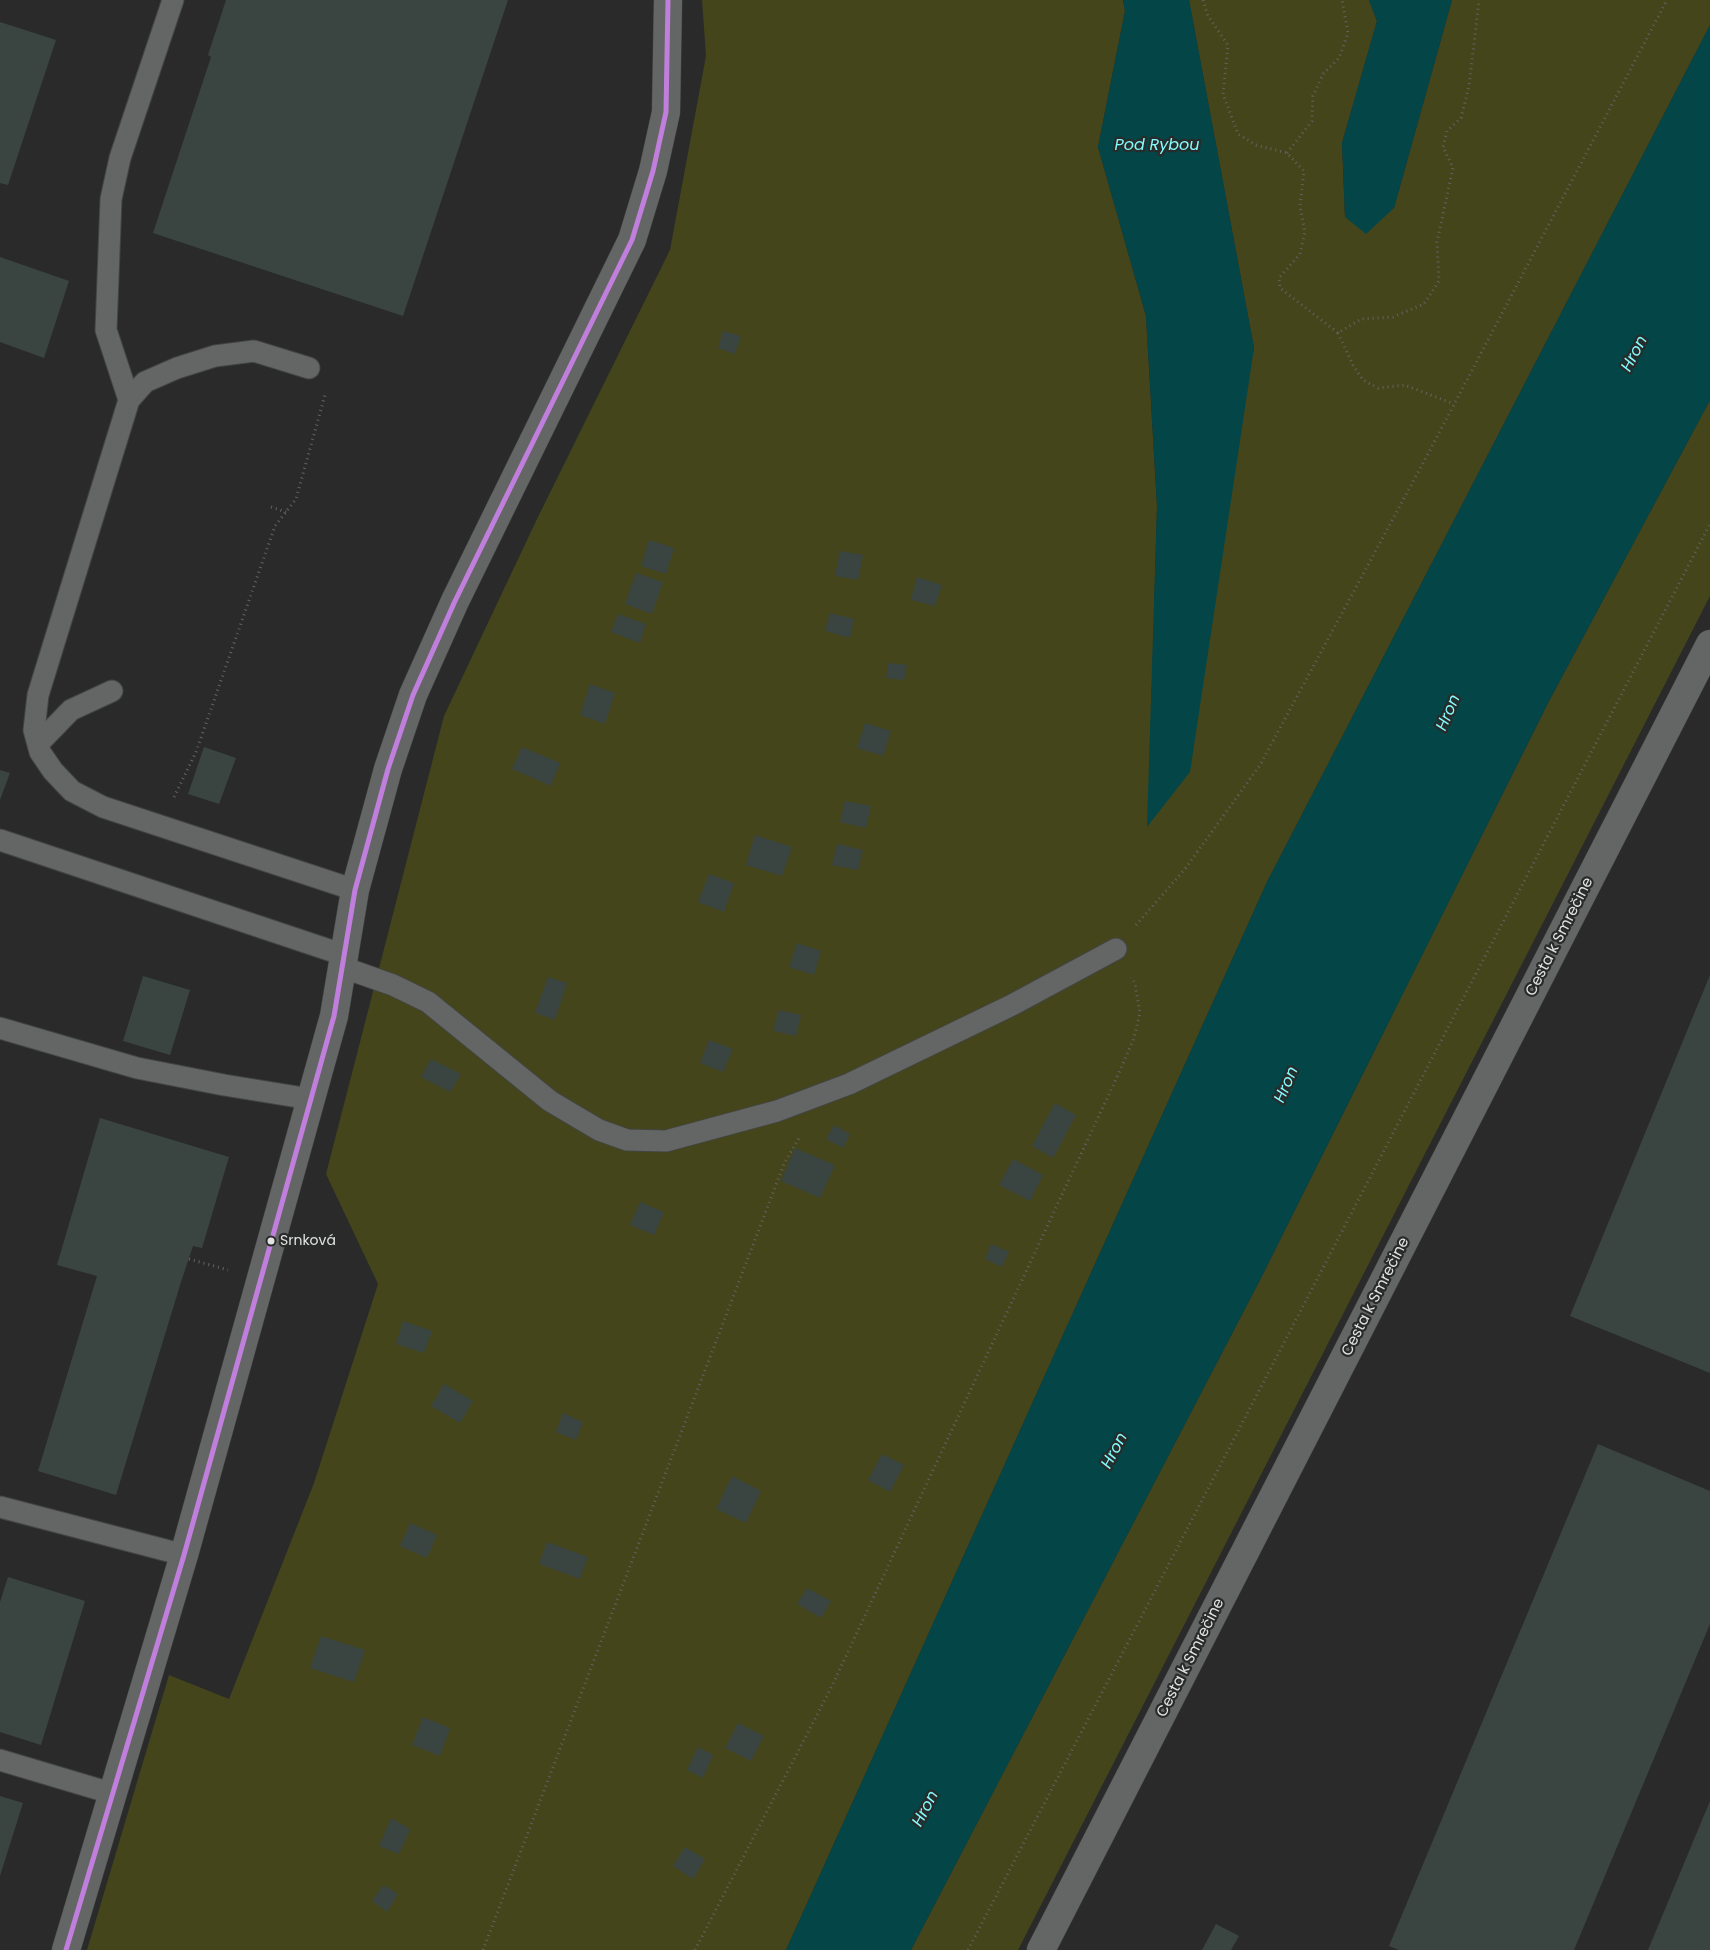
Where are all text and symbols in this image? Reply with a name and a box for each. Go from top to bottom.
water label: Pod Rybou [1114,136,1200,156]
water label: Hron [1618,333,1652,375]
water label: Hron [1433,692,1465,734]
street label: Cesta k Smrečine [1522,875,1598,999]
water label: Hron [1271,1064,1303,1106]
place label: Srnková [280,1233,336,1249]
street label: Cesta k Smrečine [1338,1235,1414,1359]
marker: Srnková [266,1236,276,1246]
water label: Hron [1098,1430,1132,1472]
street label: Cesta k Smrečine [1153,1596,1229,1720]
water label: Hron [909,1788,943,1830]

